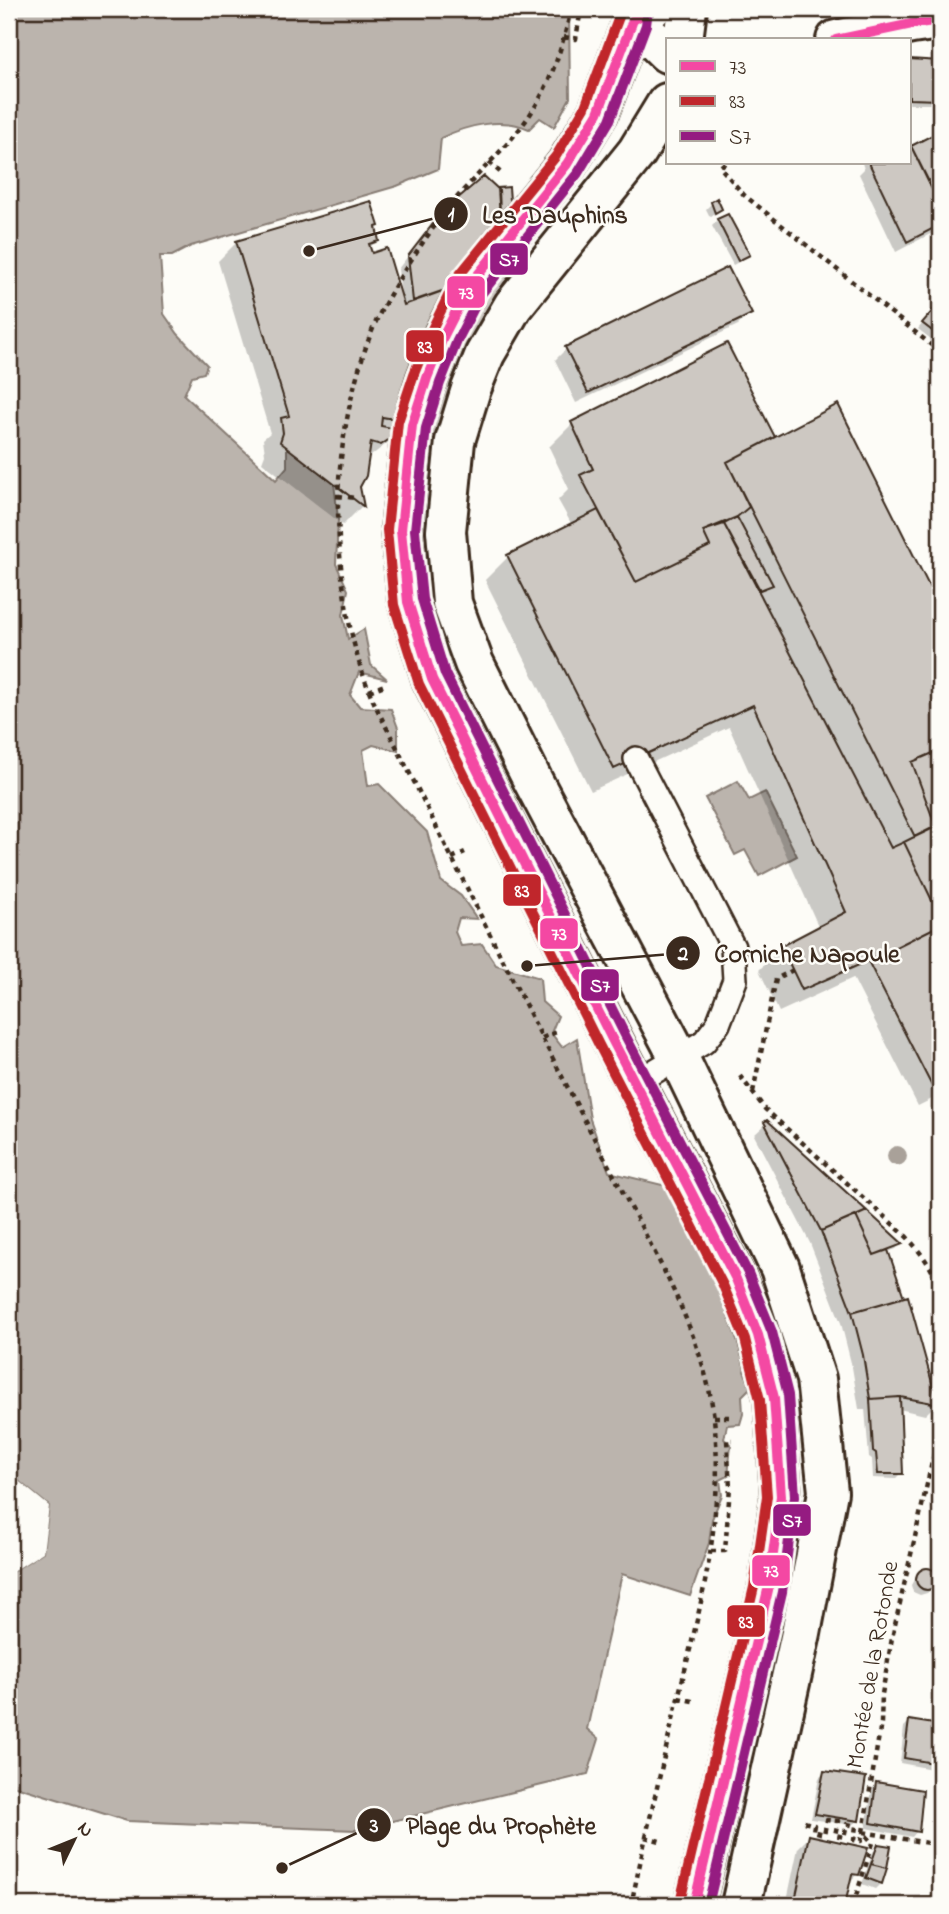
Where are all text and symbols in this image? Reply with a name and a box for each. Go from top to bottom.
legend [666,38,911,164]
text: 73 [729,54,746,84]
text: 83 [729,88,746,118]
text: S7 [729,124,751,154]
callout: Les Dauphins [433,190,642,237]
text: Les Dauphins [482,198,628,236]
text: 1 [448,201,455,231]
line badge: S7 [489,242,529,276]
text: S7 [499,248,519,275]
line badge: 73 [446,275,486,309]
text: 73 [458,281,474,308]
line badge: 83 [405,329,445,363]
text: 83 [417,335,433,362]
line badge: 83 [502,873,542,907]
text: 83 [514,879,530,906]
line badge: 73 [539,917,579,950]
text: 73 [551,922,567,949]
callout: Corniche Napoule [666,929,914,976]
text: Corniche Napoule [714,937,901,975]
text: 2 [677,940,689,970]
line badge: S7 [580,968,620,1002]
text: S7 [590,974,610,1001]
line badge: S7 [772,1503,812,1537]
text: S7 [782,1509,802,1536]
line badge: 73 [751,1554,791,1587]
street label: Montée de la Rotonde [839,1558,910,1771]
text: 73 [763,1559,779,1586]
line badge: 83 [726,1604,766,1638]
text: 83 [738,1610,754,1637]
callout: Plage du Prophète [357,1801,610,1848]
north arrow [38,1806,108,1876]
text: Plage du Prophète [406,1809,598,1848]
text: 3 [369,1812,379,1842]
text: N [70,1816,99,1844]

